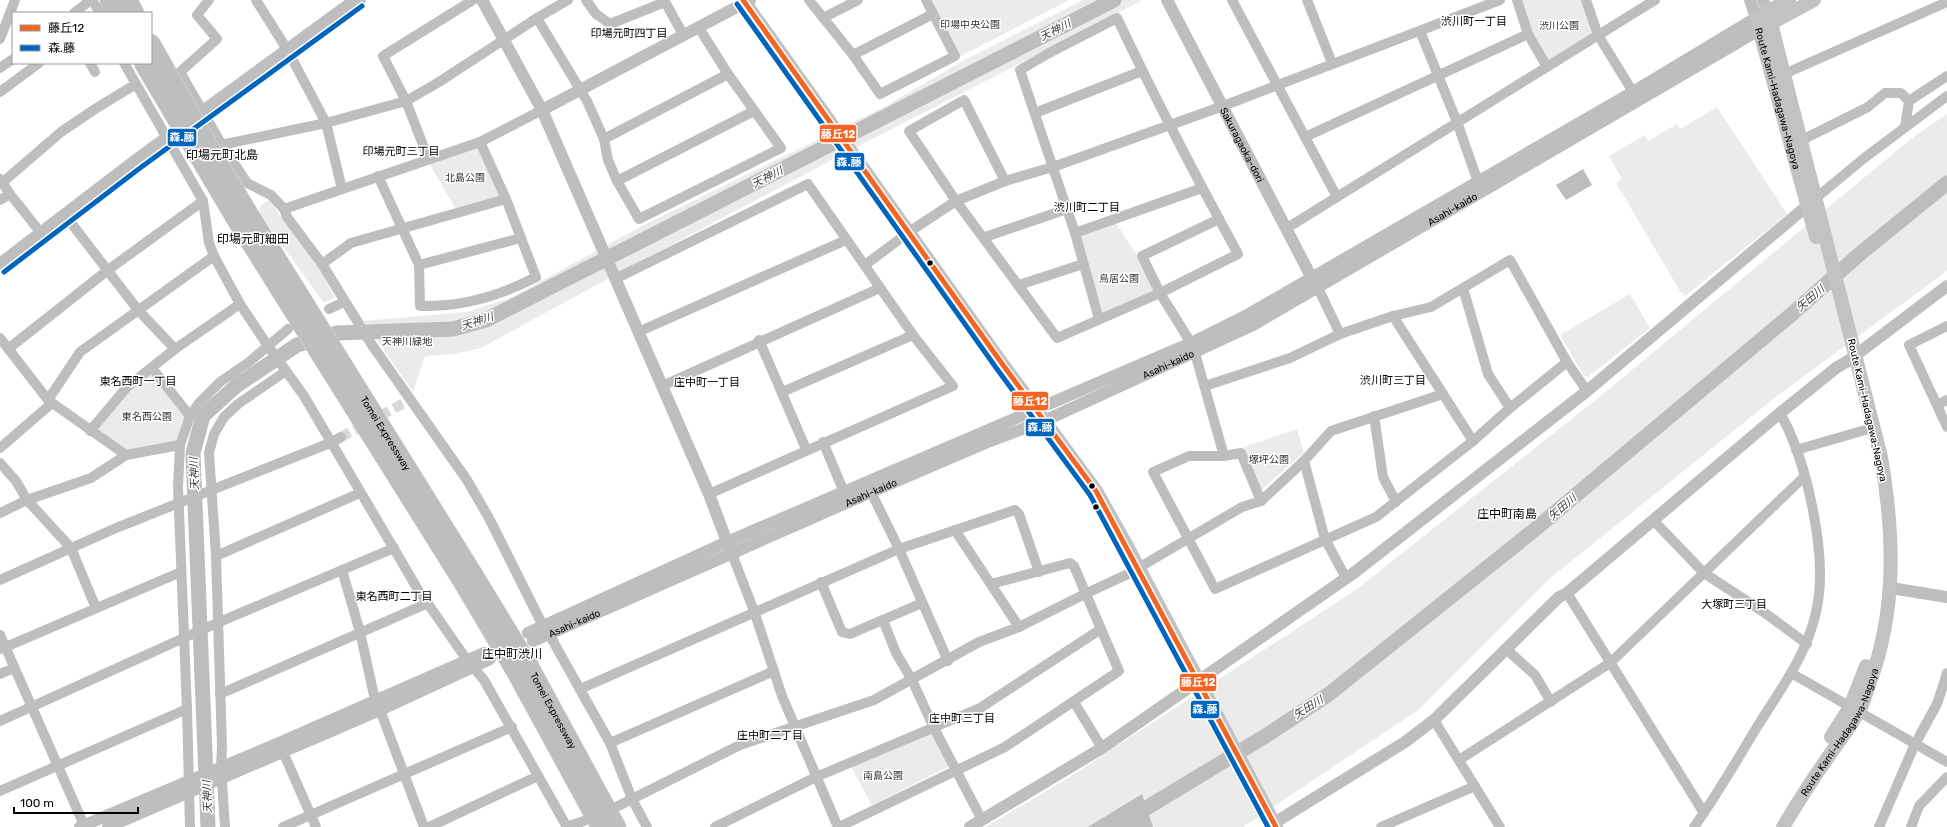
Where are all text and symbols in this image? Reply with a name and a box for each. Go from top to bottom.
legend [12,12,152,64]
district label: 渋川町一丁目 [1441,15,1507,28]
water label: 天神川 [1038,17,1074,44]
park label: 印場中央公園 [940,19,1000,31]
park label: 渋川公園 [1539,20,1579,32]
text: 藤丘12 [48,21,84,35]
street label: Route Kami-Hadagawa-Nagoya [1752,26,1802,171]
district label: 印場元町四丁目 [591,27,668,40]
text: 森.藤 [48,41,75,55]
street label: Sakuragaoka-dori [1217,106,1266,185]
line badge: 藤丘12 [819,124,857,143]
line badge: 森.藤 [167,128,197,147]
text: 藤丘12 [821,128,855,141]
text: 森.藤 [169,131,195,144]
district label: 印場元町三丁目 [363,145,440,158]
district label: 印場元町北島 [186,148,258,162]
line badge: 森.藤 [834,152,865,171]
text: 森.藤 [836,156,862,169]
water label: 天神川 [750,164,786,191]
park label: 北島公園 [445,172,485,184]
street label: Asahi-kaido [1426,190,1480,229]
district label: 渋川町二丁目 [1054,201,1120,214]
district label: 印場元町細田 [217,232,289,246]
unlabelled marker [925,258,935,268]
park label: 鳥居公園 [1099,273,1139,285]
water label: 矢田川 [1794,282,1828,314]
water label: 天神川 [459,310,496,333]
park label: 天神川緑地 [382,336,433,348]
street label: Route Kami-Hadagawa-Nagoya [1845,338,1889,483]
street label: Asahi-kaido [1141,348,1196,382]
district label: 渋川町三丁目 [1360,374,1426,387]
district label: 東名西町一丁目 [100,375,177,388]
district label: 庄中町一丁目 [674,376,740,389]
line badge: 藤丘12 [1011,391,1049,411]
street label: Tomei Expressway [357,394,413,474]
text: 藤丘12 [1013,395,1047,408]
park label: 東名西公園 [122,411,172,423]
line badge: 森.藤 [1025,418,1055,437]
text: 森.藤 [1027,421,1053,434]
park label: 塚坪公園 [1249,454,1289,466]
water label: 天神川 [187,456,202,491]
street label: Asahi-kaido [843,477,899,510]
unlabelled marker [1087,481,1097,491]
water label: 矢田川 [1546,491,1580,523]
unlabelled marker [1091,502,1101,512]
district label: 庄中町南島 [1477,507,1537,521]
district label: 東名西町二丁目 [356,590,433,603]
district label: 大塚町三丁目 [1701,598,1767,611]
street label: Asahi-kaido [547,607,603,640]
district label: 庄中町渋川 [482,647,542,661]
street label: Route Kami-Hadagawa-Nagoya [1799,667,1881,799]
street label: Tomei Expressway [527,670,579,752]
line badge: 藤丘12 [1179,673,1217,692]
text: 藤丘12 [1181,676,1215,689]
water label: 矢田川 [1291,693,1327,722]
line badge: 森.藤 [1190,700,1220,719]
text: 森.藤 [1192,703,1218,716]
district label: 庄中町三丁目 [929,712,995,725]
district label: 庄中町二丁目 [737,729,803,742]
park label: 南島公園 [863,770,903,782]
water label: 天神川 [200,779,215,814]
scale bar [14,789,138,815]
text: 100 m [20,796,54,810]

